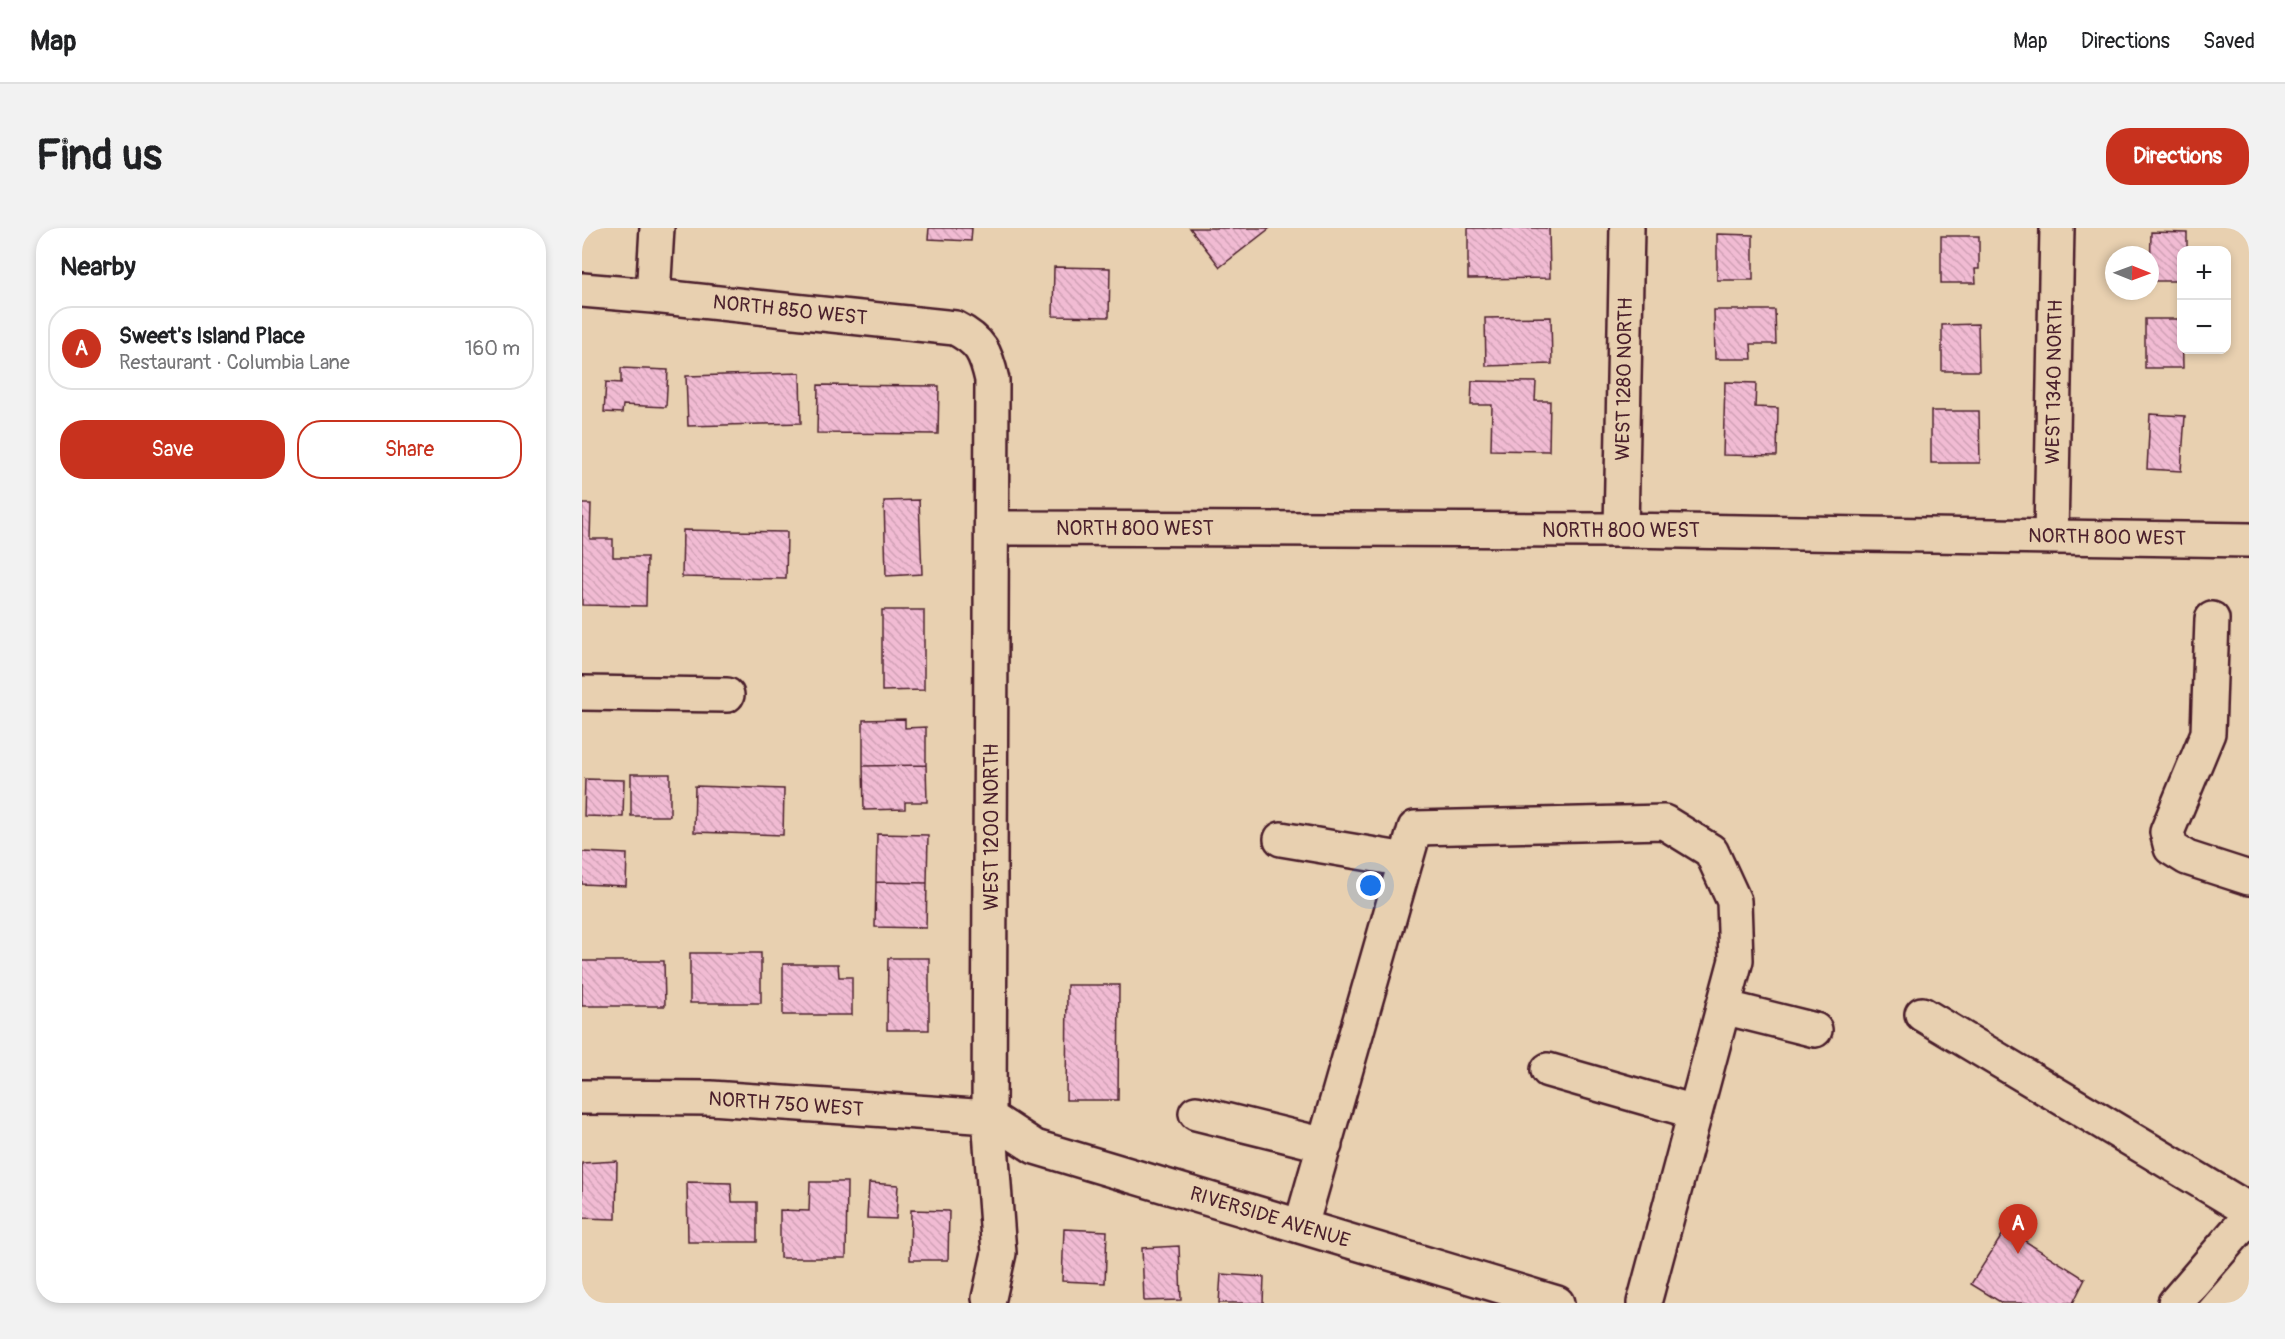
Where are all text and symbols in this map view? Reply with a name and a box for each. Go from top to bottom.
text: Map [30,24,76,59]
text: Map [2013,28,2048,55]
text: Directions [2081,28,2170,55]
text: Saved [2203,28,2255,55]
button: Directions [2106,128,2249,185]
text: Find us [36,130,162,182]
north arrow [2105,246,2159,300]
map controls [2177,246,2231,354]
button: + [2177,246,2231,300]
text: Nearby [60,251,136,283]
street label: NORTH 850 WEST [712,289,868,331]
street label: WEST 1280 NORTH [1610,297,1638,461]
street label: WEST 1340 NORTH [2040,299,2068,465]
button: − [2177,300,2231,354]
text: Sweet's Island Place [119,322,305,350]
text: A [75,336,88,361]
text: 160 m [465,336,520,361]
text: Restaurant · Columbia Lane [119,350,350,375]
button: Save [60,420,285,479]
button: Share [297,420,522,479]
street label: NORTH 800 WEST [1056,516,1214,541]
street label: NORTH 800 WEST [1542,518,1700,543]
street label: NORTH 800 WEST [2028,523,2186,551]
street label: WEST 1200 NORTH [979,744,1004,910]
your location [1356,871,1385,900]
street label: NORTH 750 WEST [708,1086,864,1122]
street label: RIVERSIDE AVENUE [1187,1181,1353,1253]
pin: A [1998,1204,2038,1254]

